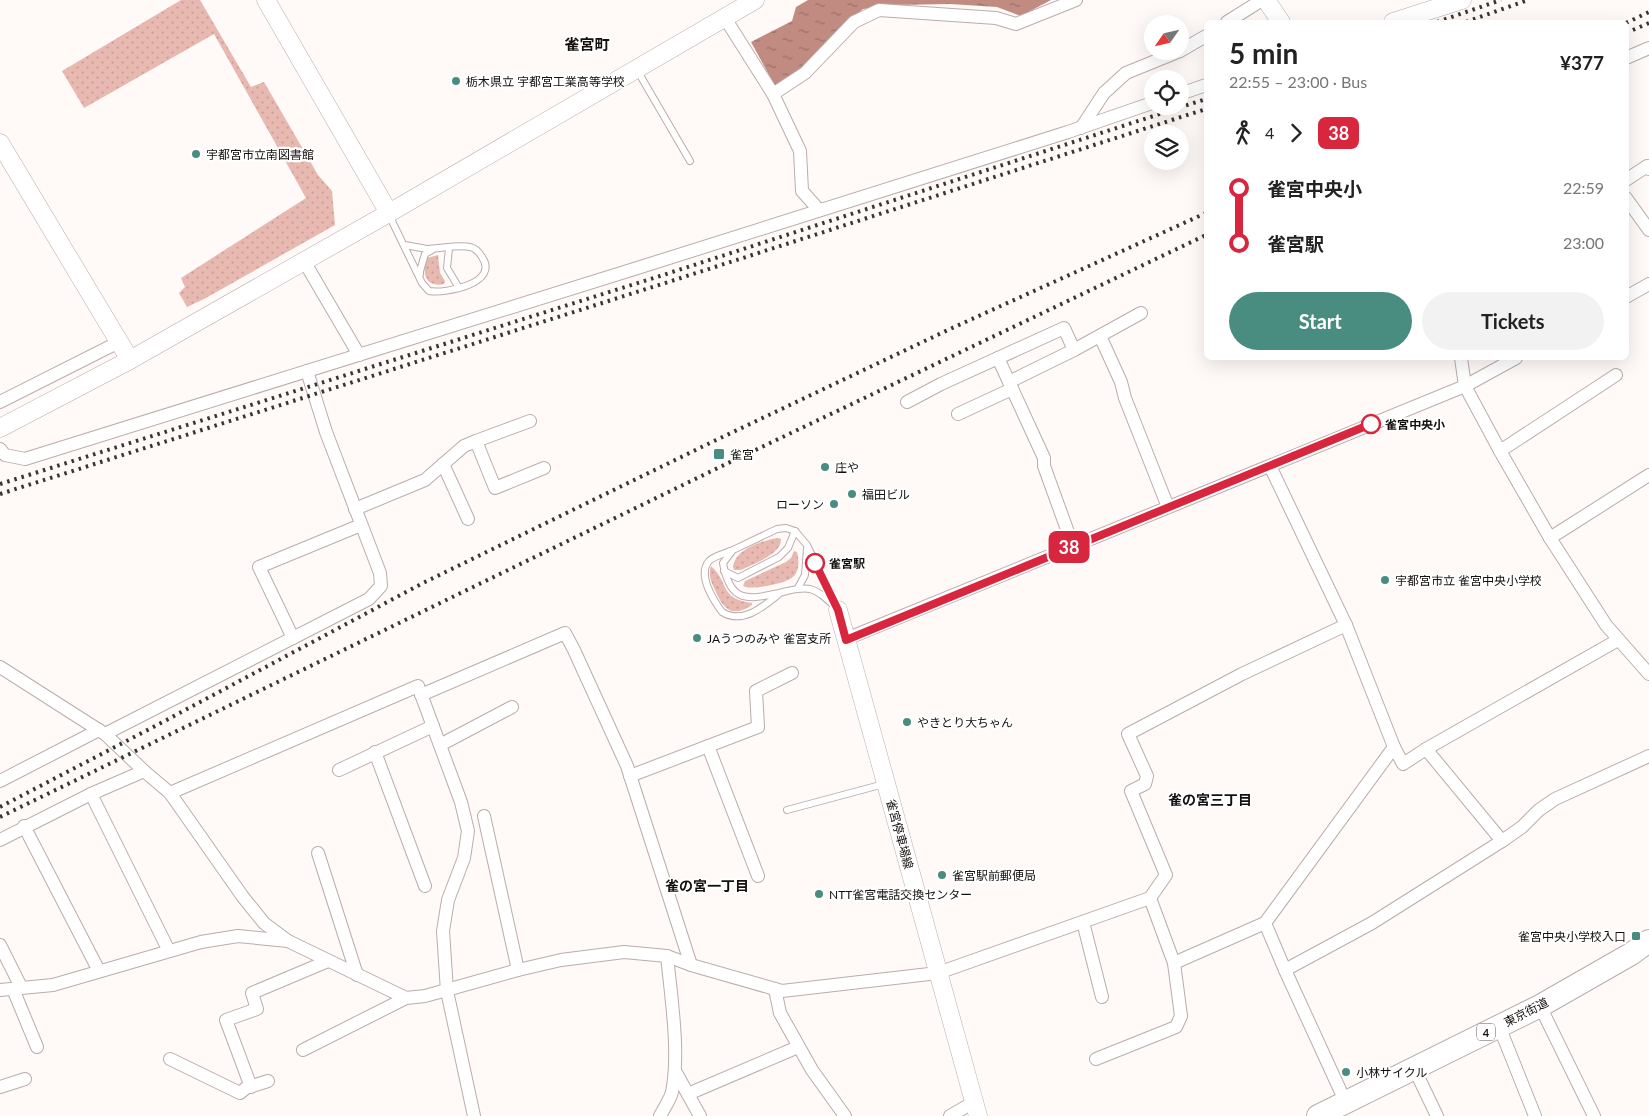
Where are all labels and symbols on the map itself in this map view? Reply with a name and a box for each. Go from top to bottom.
north arrow [1144,15,1189,60]
district label: 雀宮町 [564,35,610,53]
place label: 栃木県立 宇都宮工業高等学校 [466,74,625,89]
marker: 栃木県立 宇都宮工業高等学校 [450,75,462,87]
place label: 宇都宮市立南図書館 [206,147,314,162]
marker: 宇都宮市立南図書館 [190,148,202,160]
marker: 雀宮中央小 [1361,414,1381,434]
place label: 雀宮中央小 [1385,417,1445,432]
marker: 雀宮 [712,447,726,461]
place label: 雀宮 [730,447,754,462]
place label: 庄や [835,460,859,475]
marker: 庄や [819,461,831,473]
place label: 福田ビル [862,487,910,502]
marker: 福田ビル [846,488,858,500]
place label: ローソン [776,497,824,512]
marker: ローソン [828,498,840,510]
line badge: 38 [1046,531,1092,563]
marker: 雀宮駅 [805,553,825,573]
place label: 雀宮駅 [829,556,865,571]
place label: 宇都宮市立 雀宮中央小学校 [1395,573,1542,588]
marker: 宇都宮市立 雀宮中央小学校 [1379,574,1391,586]
place label: JAうつのみや 雀宮支所 [707,631,831,646]
marker: JAうつのみや 雀宮支所 [691,632,703,644]
place label: やきとり大ちゃん [917,715,1013,730]
marker: やきとり大ちゃん [901,716,913,728]
district label: 雀の宮三丁目 [1168,791,1252,808]
street label: 雀宮停車場線 [883,797,917,871]
place label: 雀宮駅前郵便局 [952,868,1036,883]
marker: 雀宮駅前郵便局 [936,869,948,881]
district label: 雀の宮一丁目 [665,877,749,894]
place label: NTT雀宮電話交換センター [829,887,972,902]
marker: NTT雀宮電話交換センター [813,888,825,900]
place label: 雀宮中央小学校入口 [1518,929,1626,944]
marker: 雀宮中央小学校入口 [1630,930,1642,942]
street label: 東京街道 [1501,994,1551,1030]
road number: 4 [1477,1024,1495,1040]
place label: 小林サイクル [1356,1065,1427,1080]
marker: 小林サイクル [1340,1066,1352,1078]

